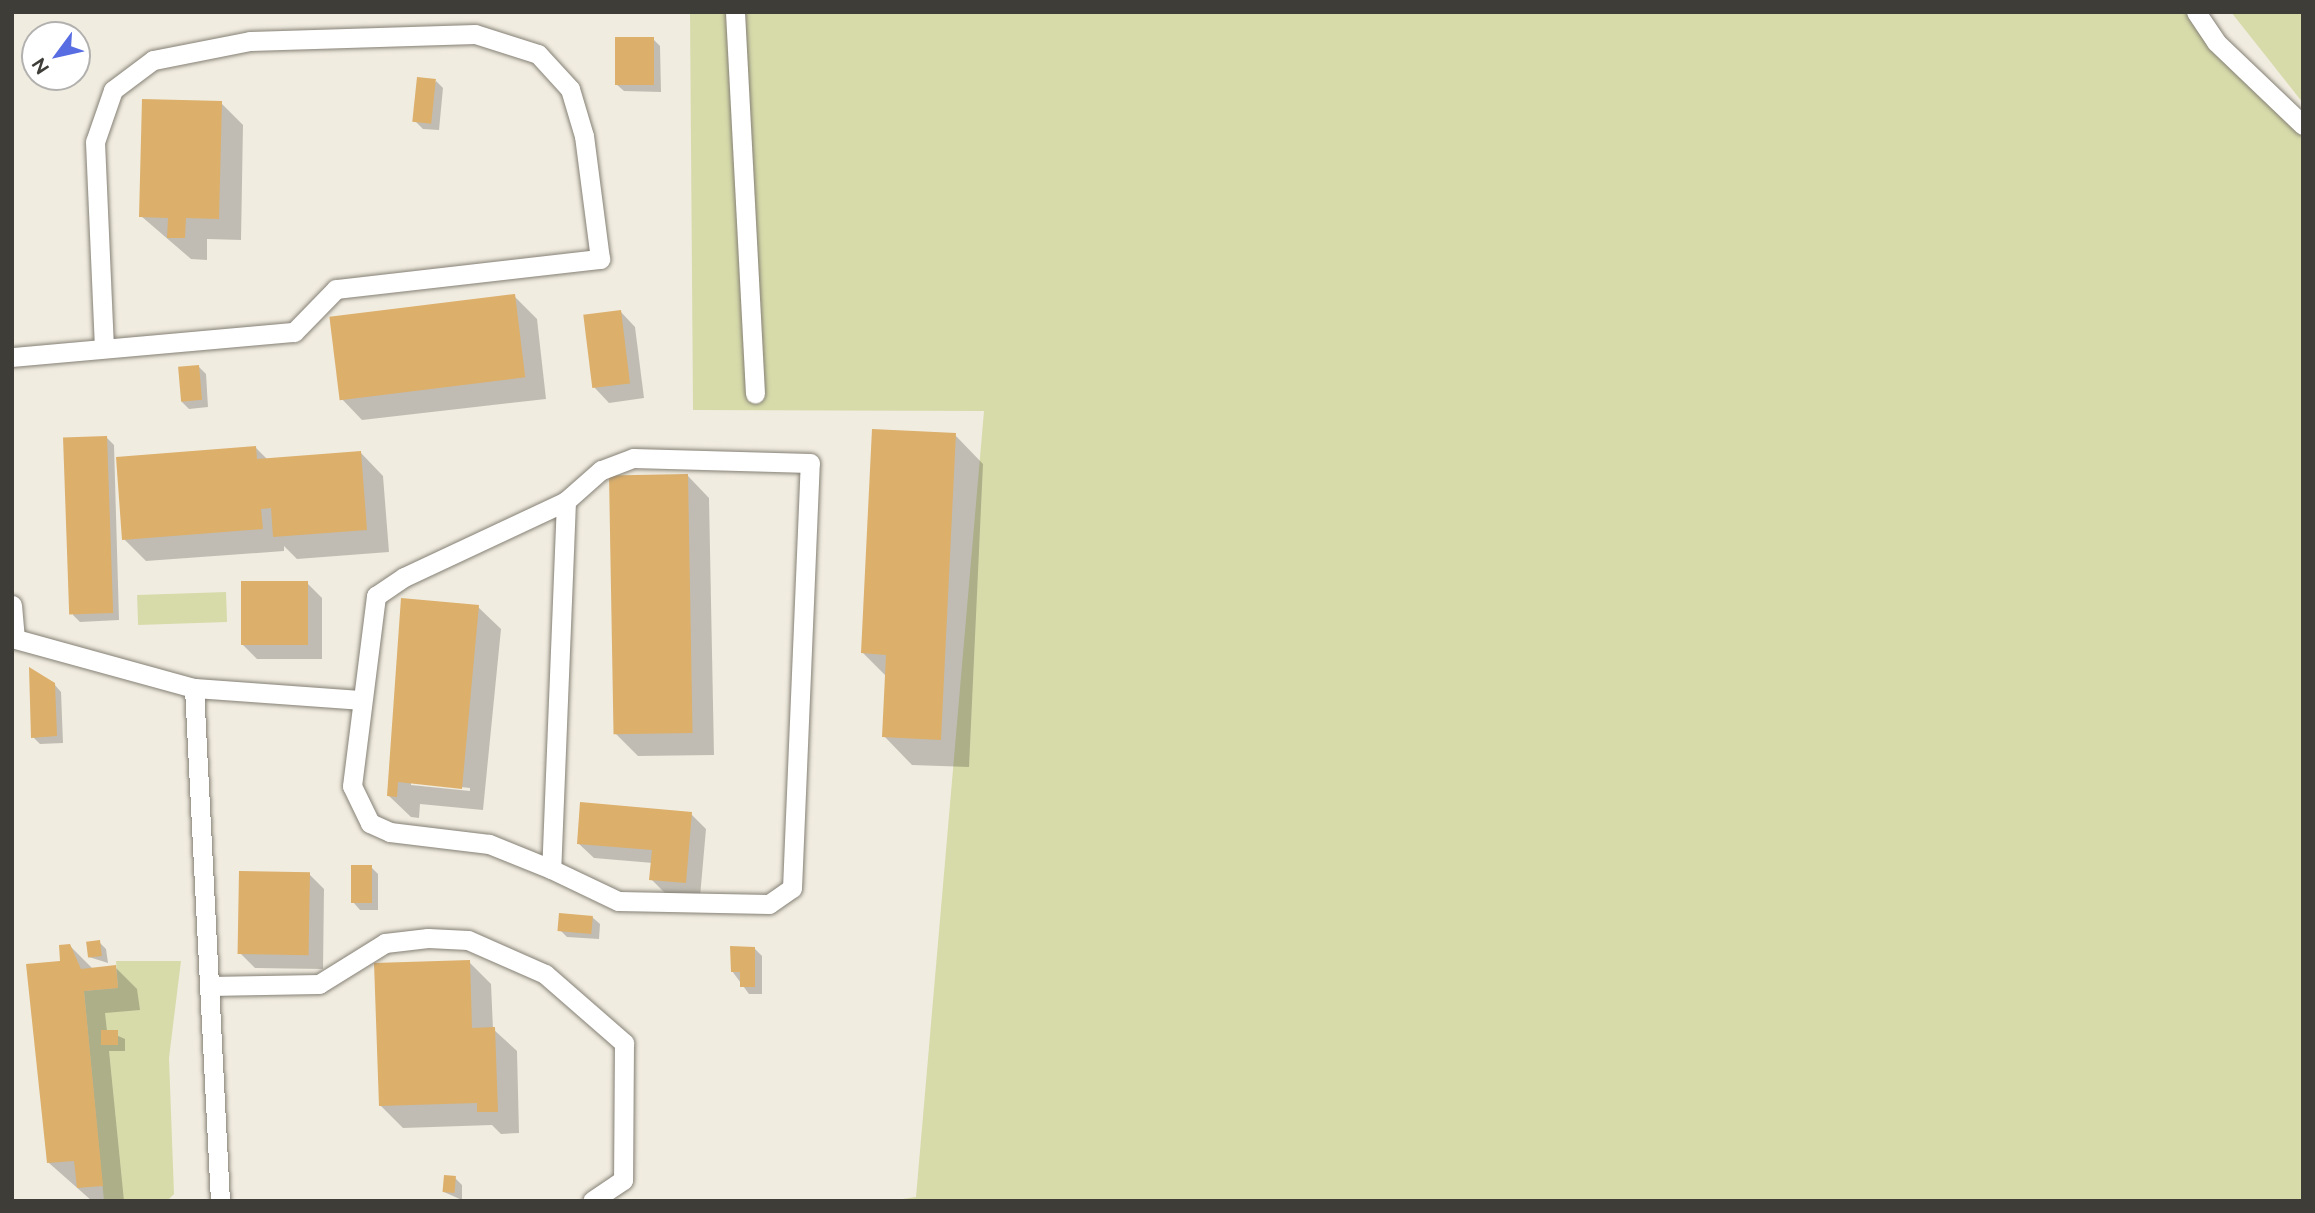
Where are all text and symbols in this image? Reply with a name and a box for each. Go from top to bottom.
north arrow [21,21,91,91]
text: N [27,54,53,78]

